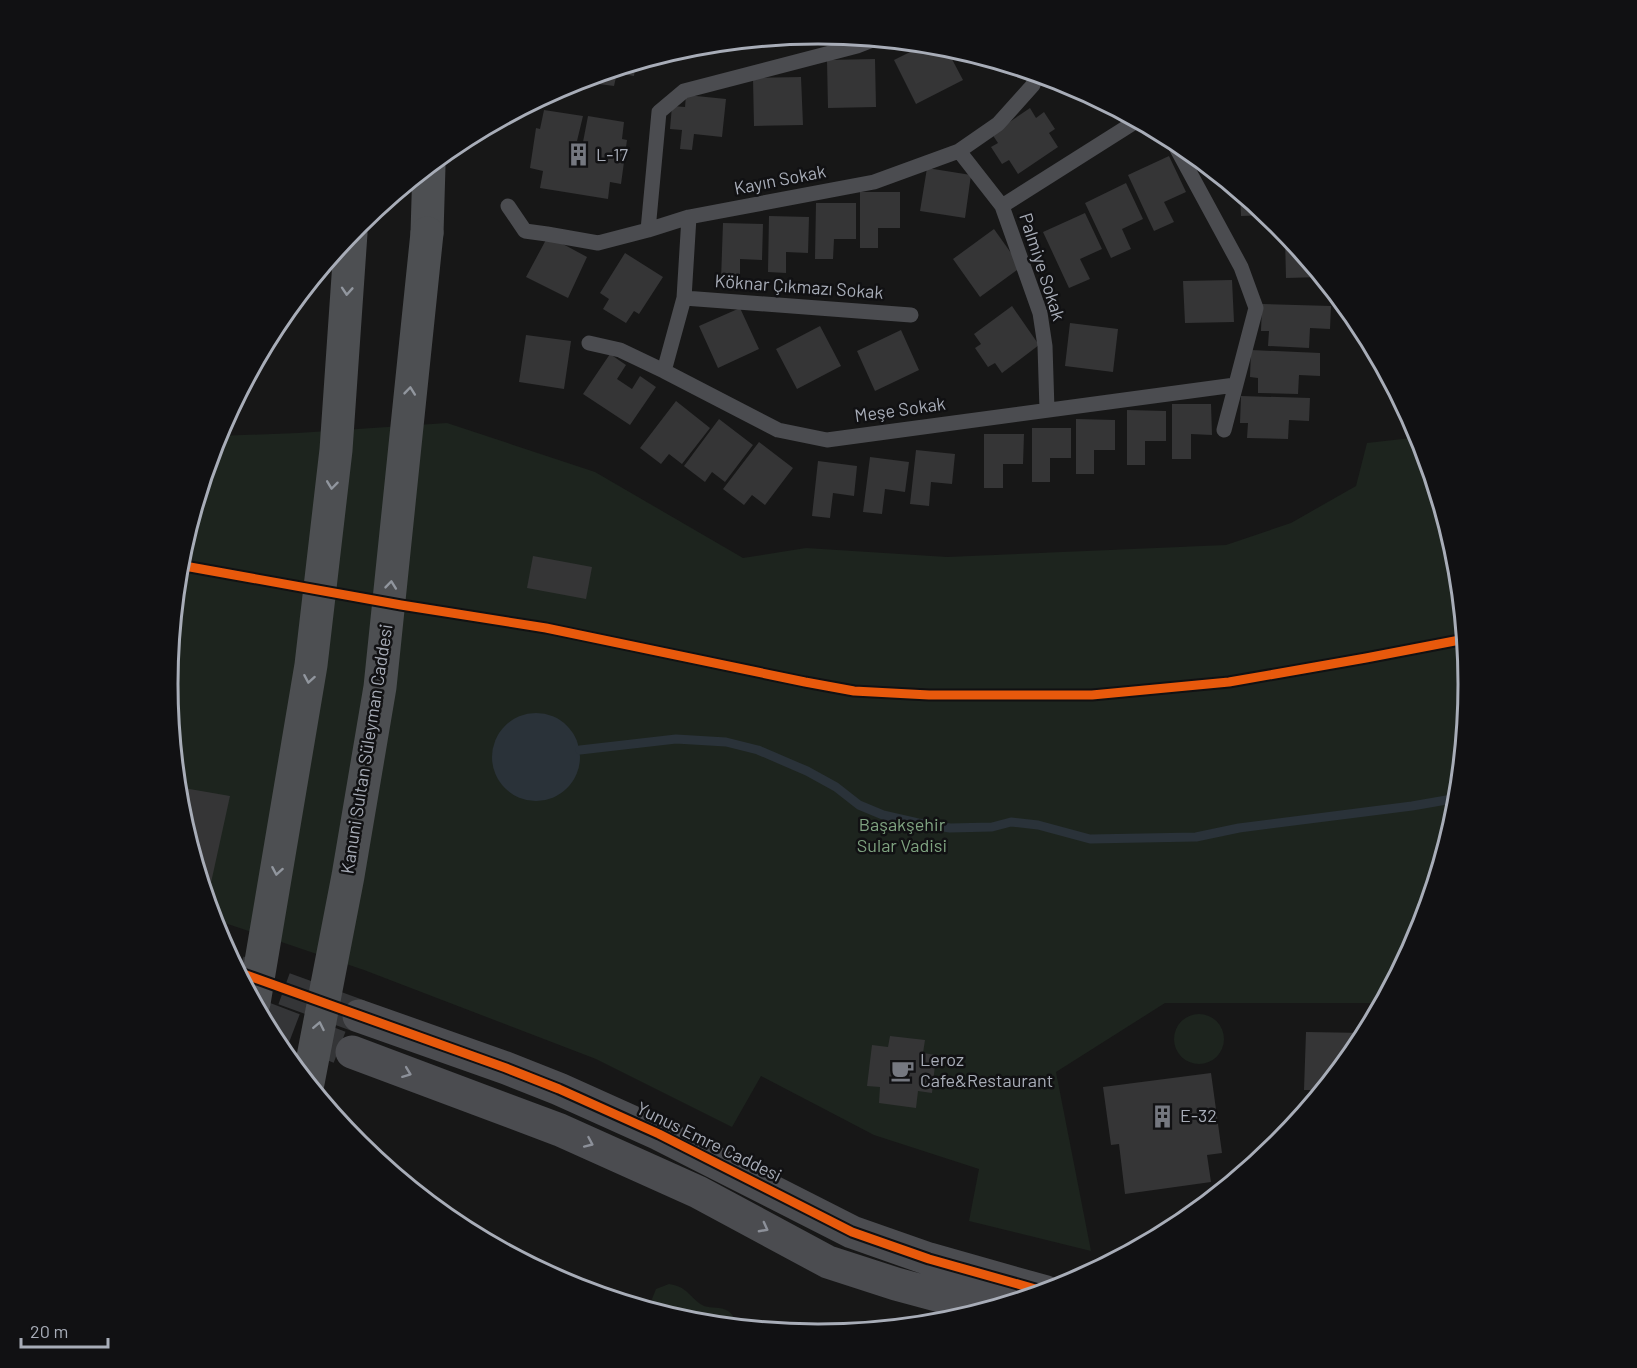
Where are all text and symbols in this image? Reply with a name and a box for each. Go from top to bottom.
building icon: L-17 [565,142,591,168]
place label: L-17 [596,143,629,165]
street label: Kayın Sokak [732,159,828,199]
street label: Palmiye Sokak [1015,210,1071,323]
street label: Köknar Çıkmazı Sokak [714,269,884,303]
one-way arrow [341,286,354,295]
one-way arrow [404,386,416,395]
street label: Meşe Sokak [853,392,947,426]
one-way arrow [326,481,339,490]
one-way arrow [384,580,396,589]
street label: Kanuni Sultan Süleyman Caddesi [335,622,397,875]
one-way arrow [303,674,316,684]
park label: Başakşehir Sular Vadisi [857,813,947,856]
one-way arrow [271,867,283,876]
one-way arrow [312,1021,325,1031]
place label: Leroz Cafe&Restaurant [920,1048,1053,1091]
cafe icon: Leroz Cafe&Restaurant [889,1057,915,1083]
one-way arrow [401,1066,412,1078]
street label: Yunus Emre Caddesi [633,1096,786,1186]
building icon: E-32 [1149,1103,1175,1129]
place label: E-32 [1180,1104,1217,1126]
one-way arrow [582,1136,593,1148]
one-way arrow [758,1221,768,1232]
scale bar [21,1311,108,1349]
text: 20 m [30,1320,68,1342]

